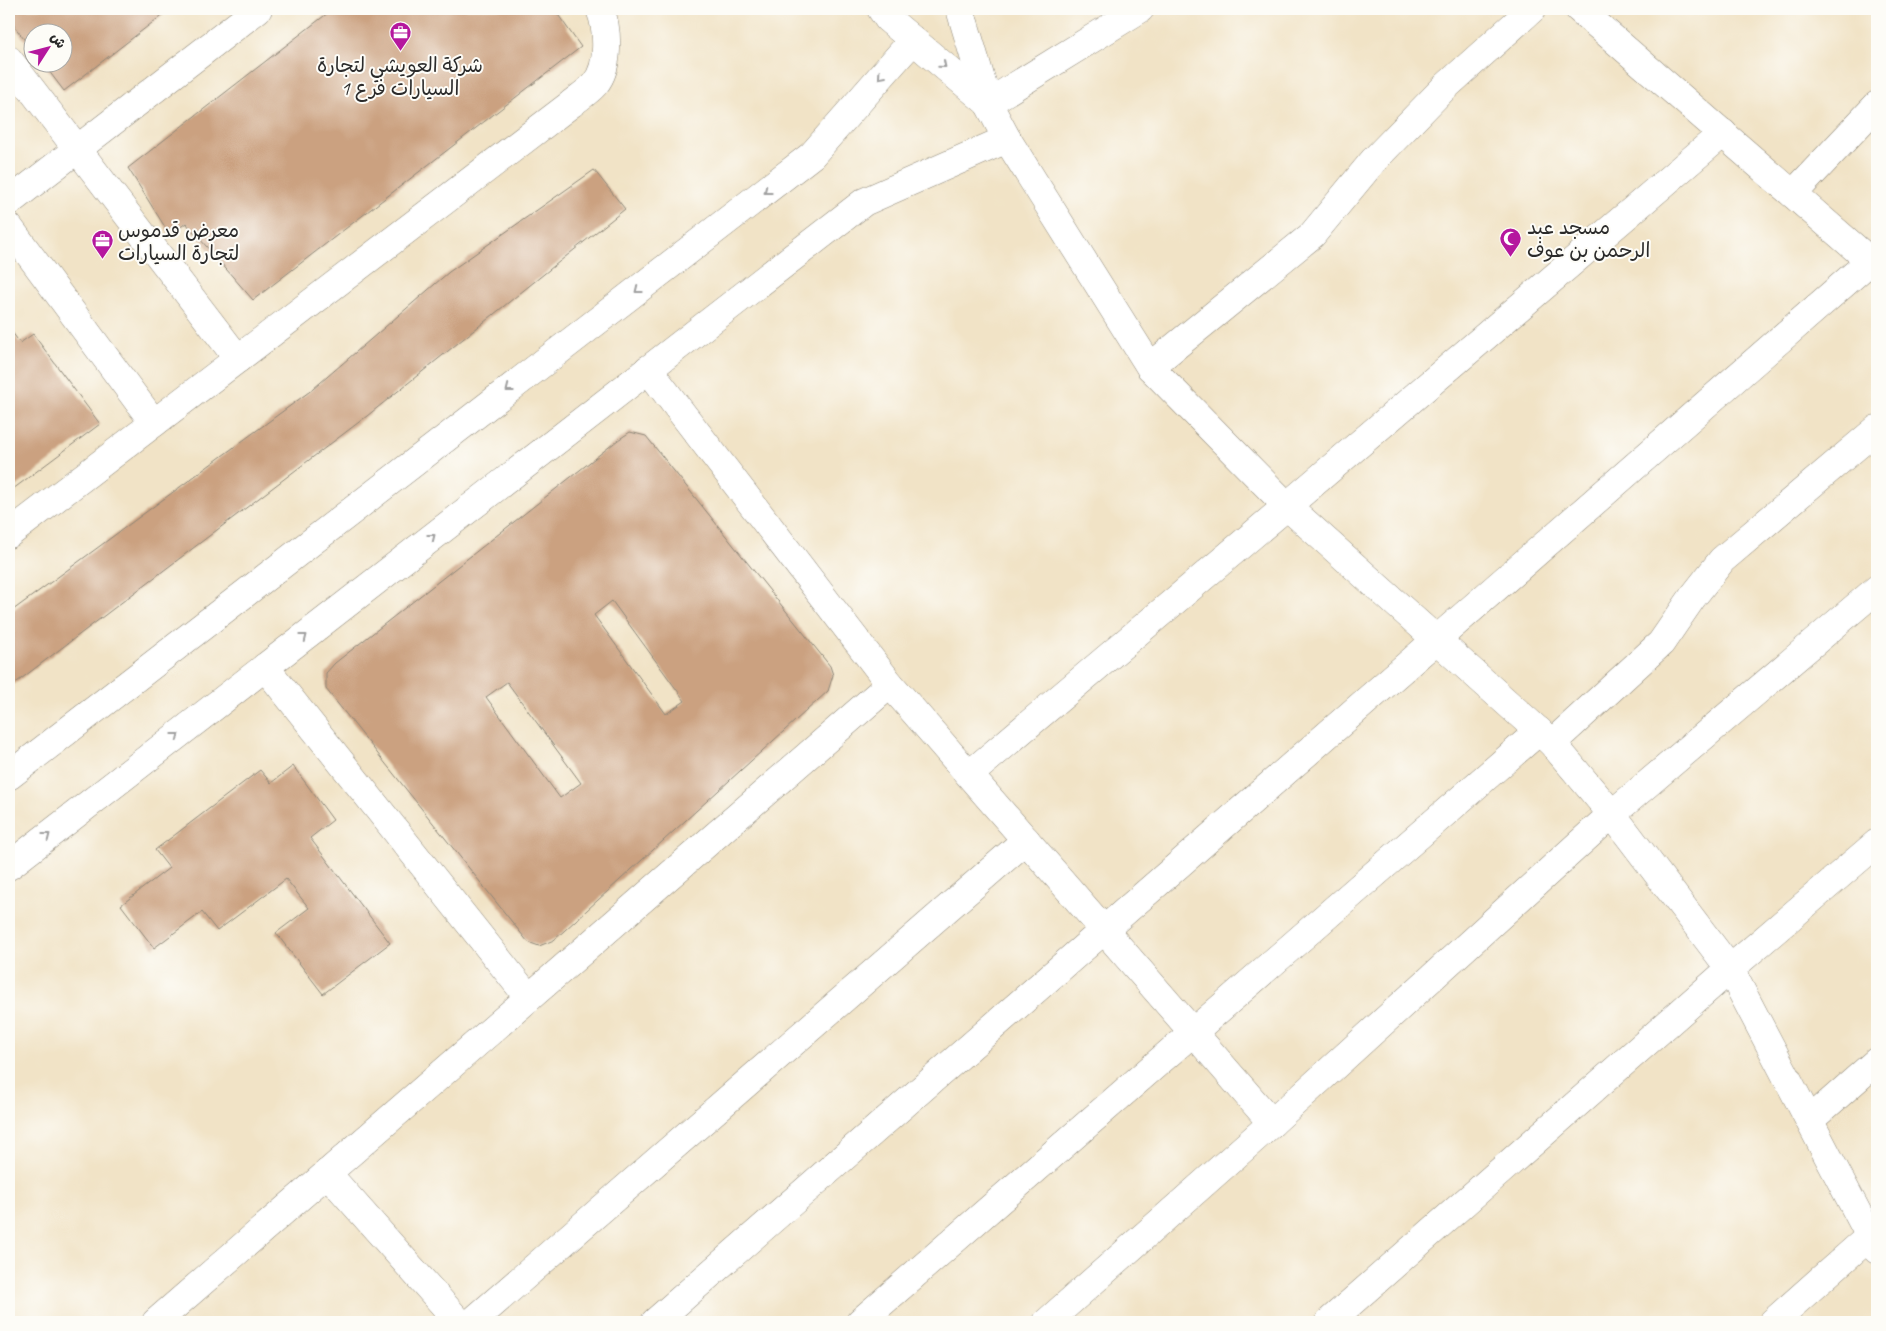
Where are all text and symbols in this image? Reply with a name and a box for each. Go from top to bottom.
office icon: شركة العويشي لتجارة السيارات فرع 1 [388,21,412,52]
north arrow [22,22,72,72]
text: ش [47,29,70,52]
place label: شركة العويشي لتجارة السيارات فرع 1 [317,53,483,102]
one-way arrow [937,59,946,68]
one-way arrow [878,71,887,80]
one-way arrow [763,185,772,194]
place label: مسجد عبد الرحمن بن عوف [1527,215,1650,263]
place label: معرض قدموس لتجارة السيارات [118,218,239,266]
mosque icon: مسجد عبد الرحمن بن عوف [1499,226,1523,257]
office icon: معرض قدموس لتجارة السيارات [90,229,114,260]
one-way arrow [634,284,644,293]
one-way arrow [506,384,515,392]
one-way arrow [427,534,436,543]
one-way arrow [298,634,307,642]
one-way arrow [170,734,179,742]
one-way arrow [41,833,50,841]

